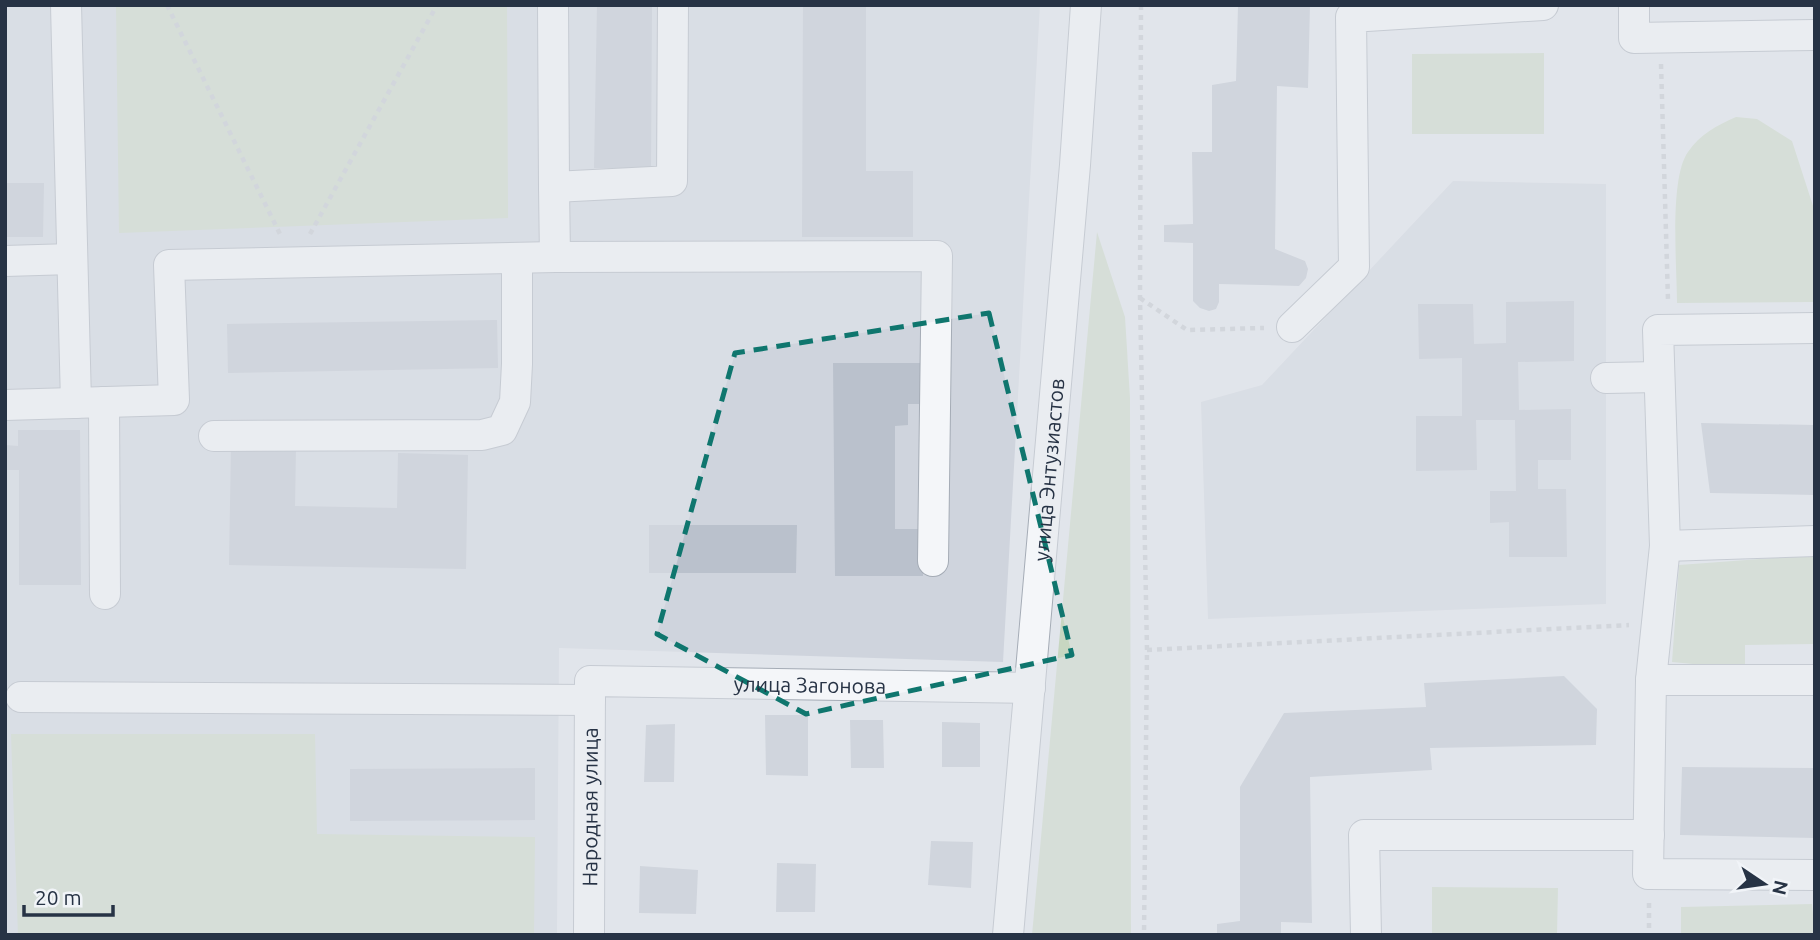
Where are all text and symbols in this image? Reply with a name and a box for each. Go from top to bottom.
street label: улица Энтузиастов [1029,377,1068,562]
street label: улица Загонова [733,671,886,698]
street label: Народная улица [577,727,602,887]
north arrow [1729,849,1799,919]
scale bar [24,874,114,918]
text: N [1768,878,1793,897]
text: 20 m [35,885,82,909]

